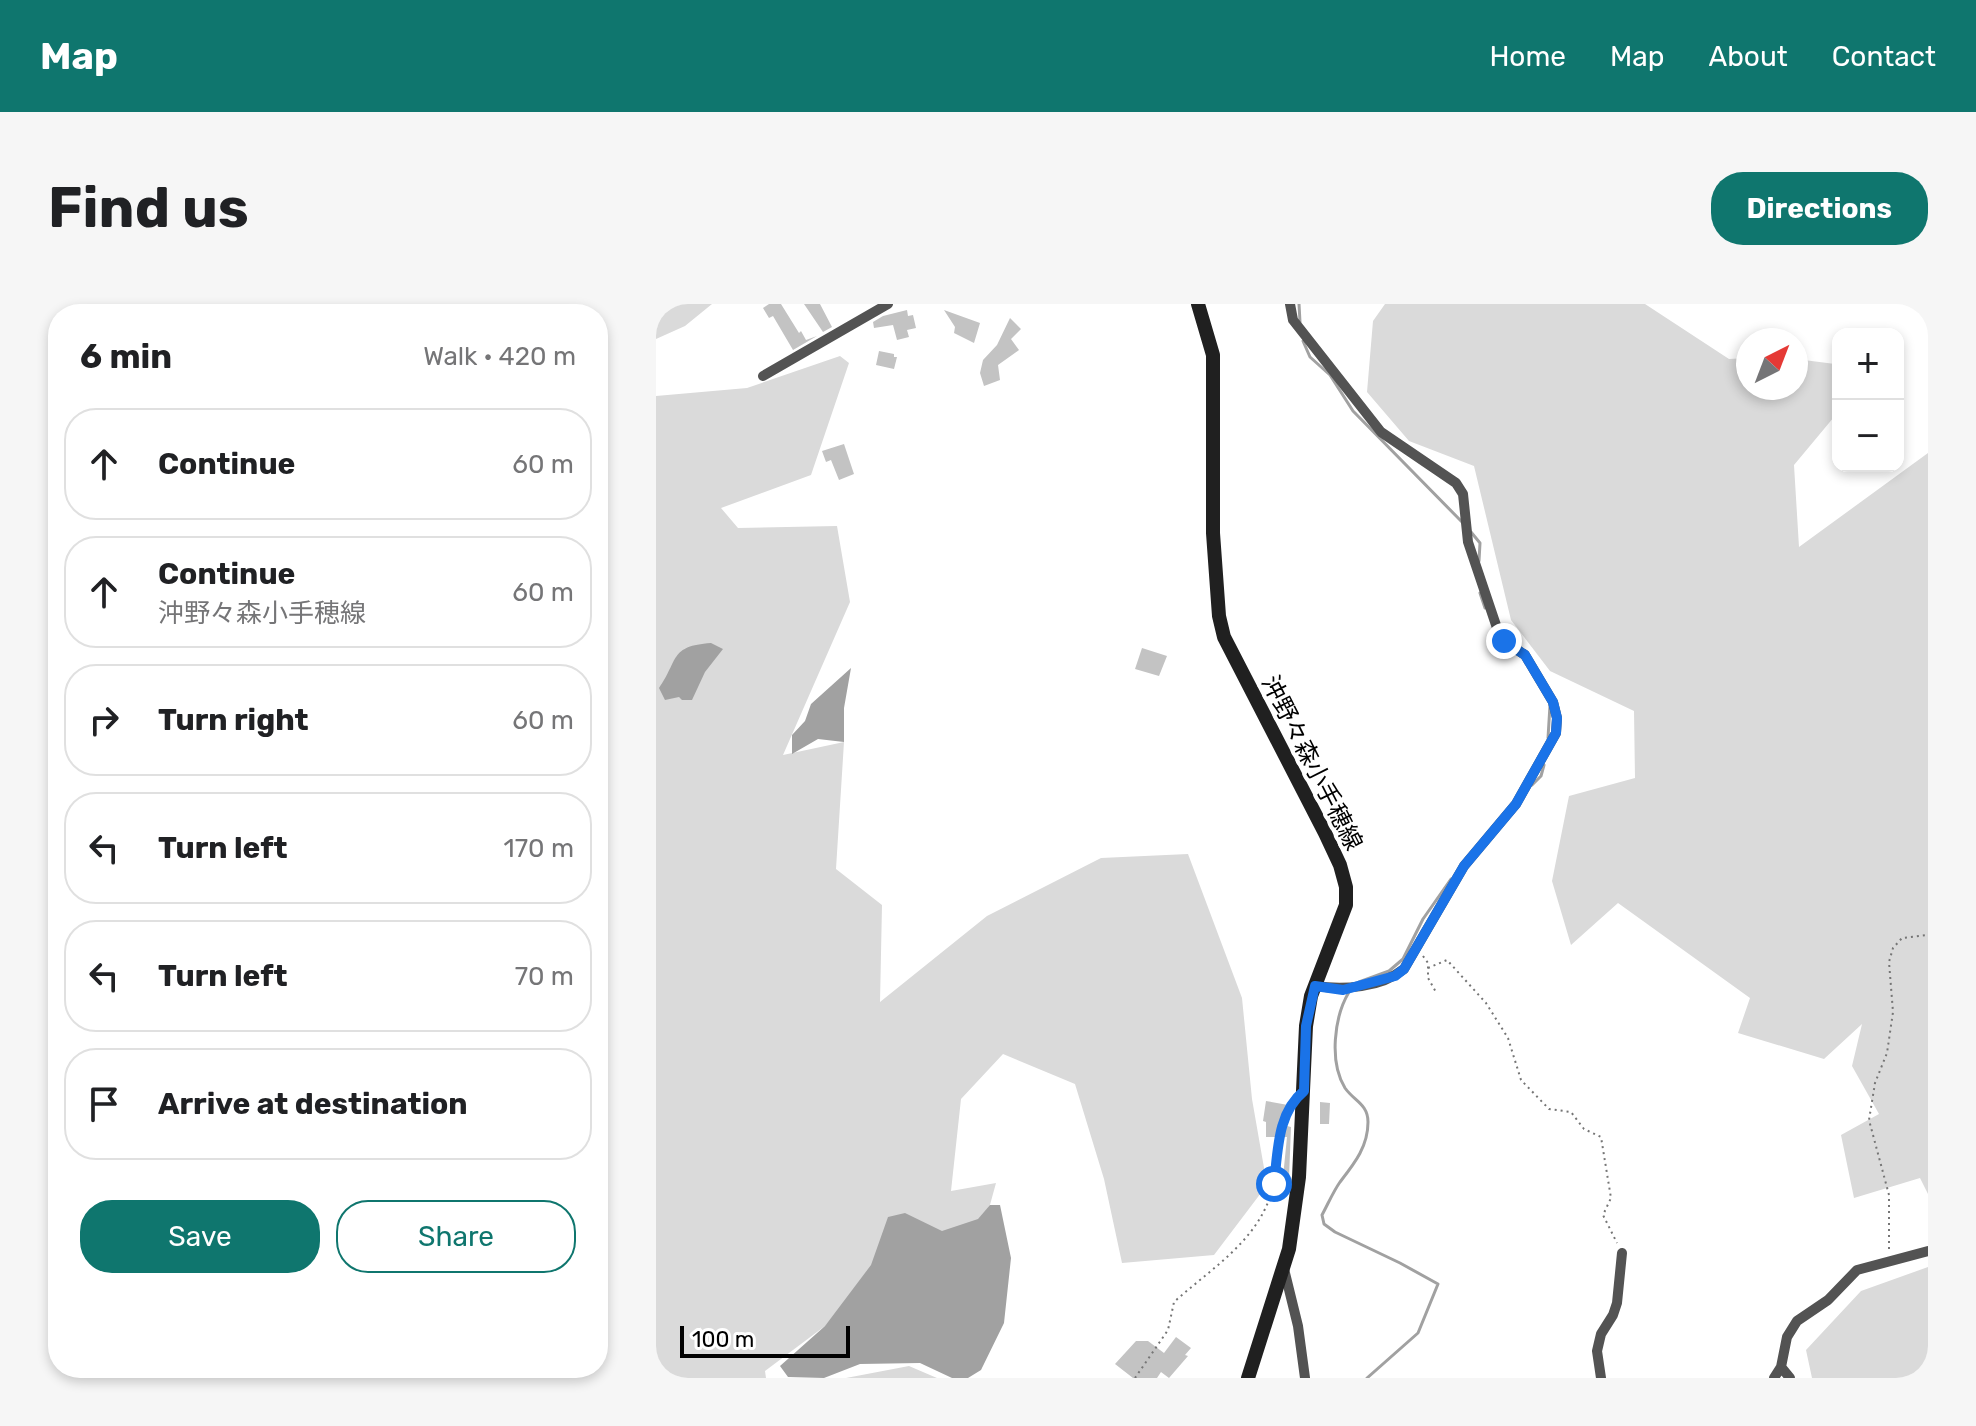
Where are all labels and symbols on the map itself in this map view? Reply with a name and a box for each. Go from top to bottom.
north arrow [1736,328,1808,400]
route end [1486,623,1522,659]
street label: 沖野々森小手穂線 [1256,671,1368,855]
route start [1256,1166,1292,1202]
scale bar [680,1322,850,1358]

